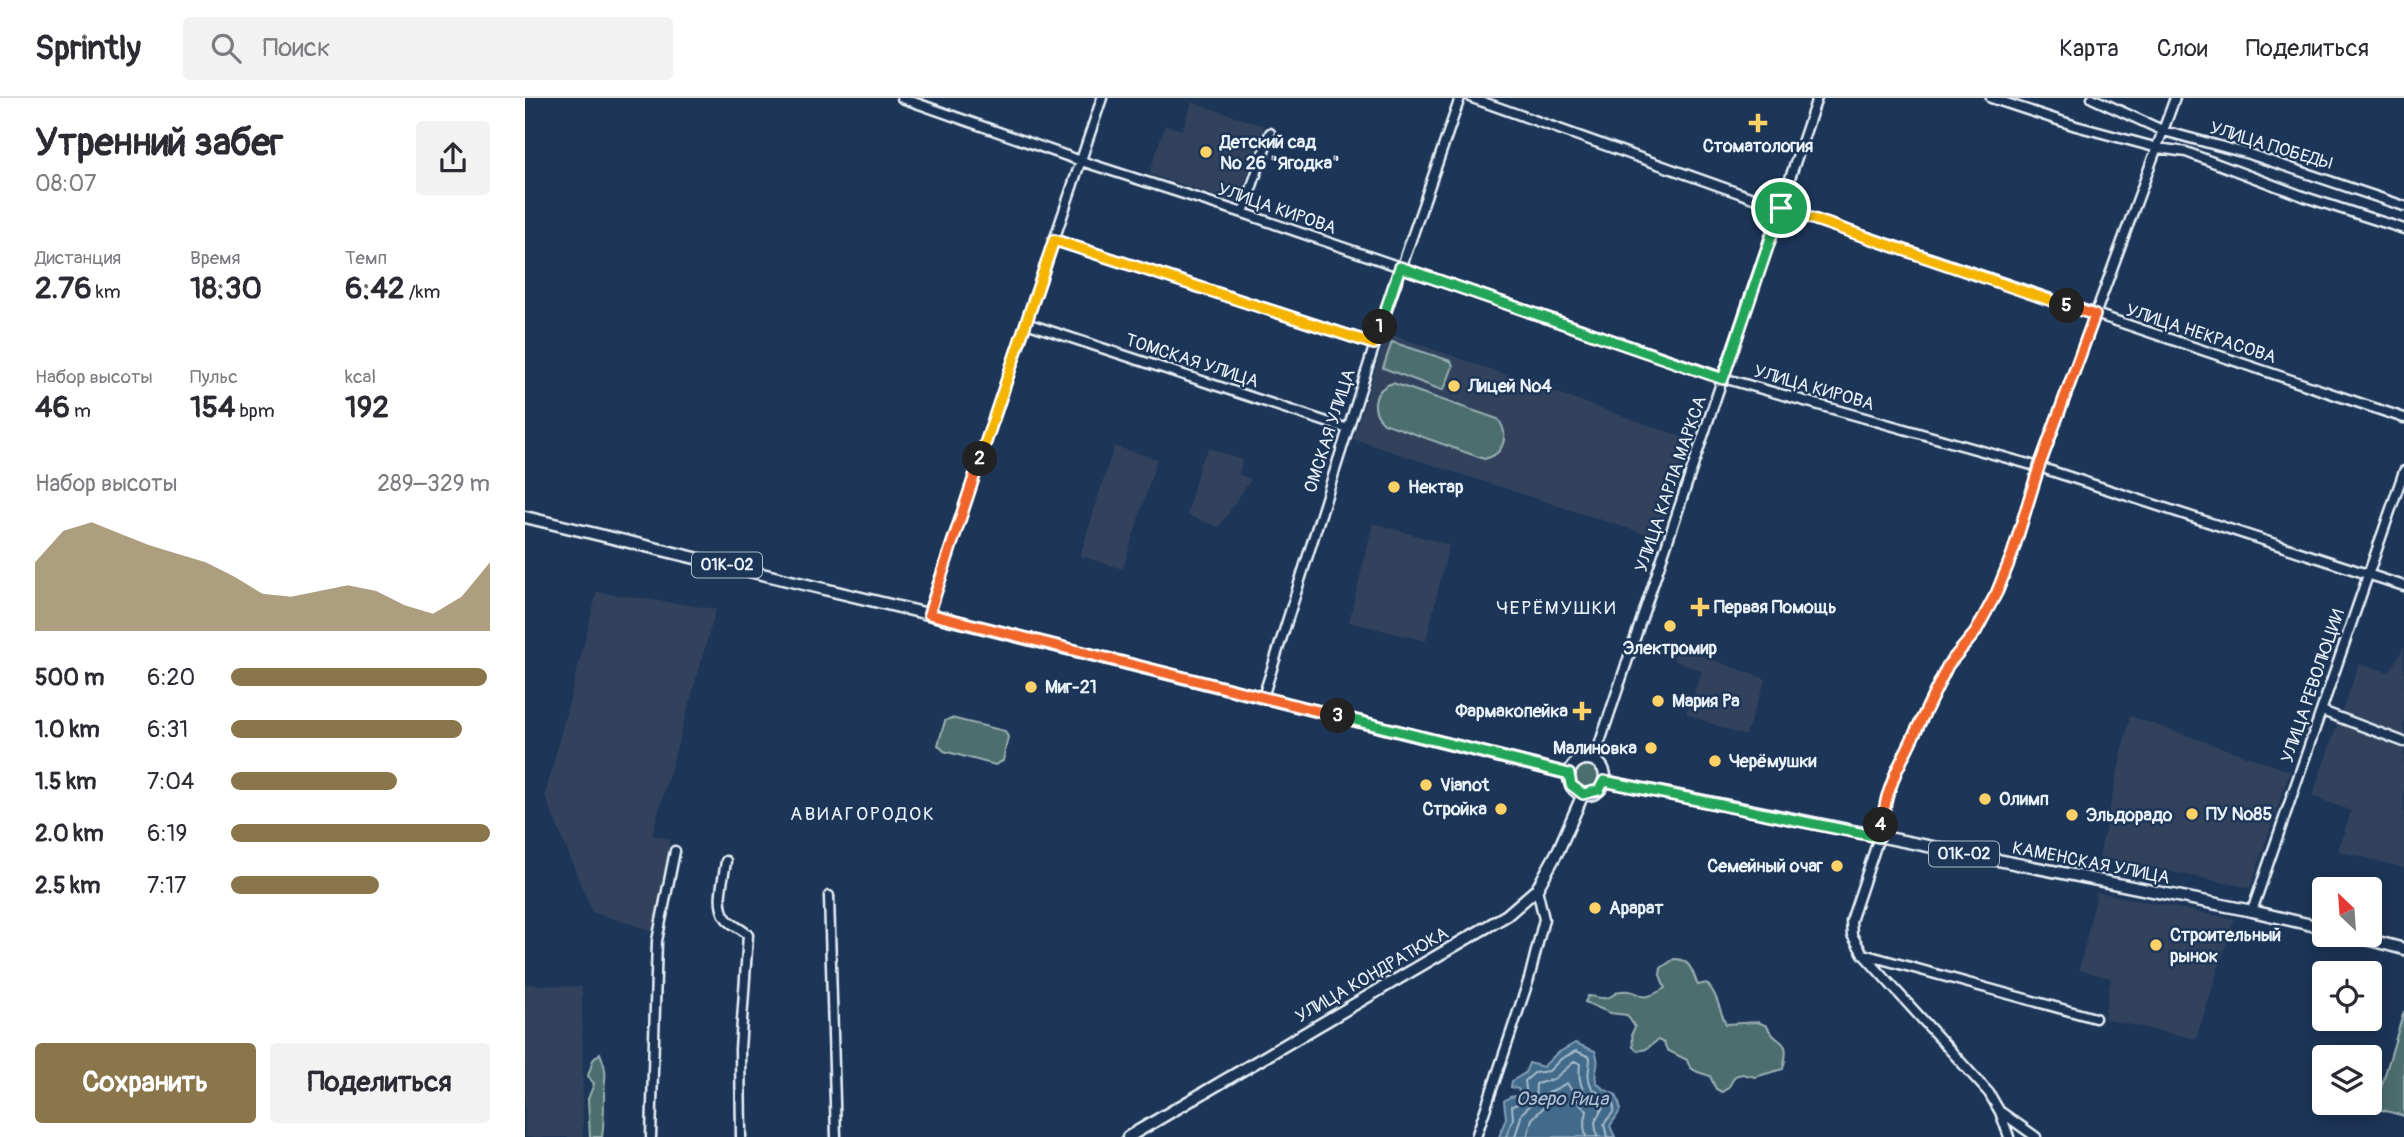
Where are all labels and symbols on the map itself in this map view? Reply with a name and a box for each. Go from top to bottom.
marker: Стоматология [1748,113,1768,133]
street label: УЛИЦА ПОБЕДЫ [2207,116,2335,176]
place label: Детский сад № 26 "Ягодка" [1219,131,1339,175]
place label: Стоматология [1703,135,1813,158]
marker: Детский сад № 26 "Ягодка" [1198,144,1214,160]
street label: УЛИЦА КИРОВА [1215,178,1340,240]
pin [1751,178,1811,238]
pin: 5 [2049,288,2085,324]
street label: УЛИЦА НЕКРАСОВА [2123,299,2279,369]
pin: 1 [1363,310,1397,344]
street label: ТОМСКАЯ УЛИЦА [1122,329,1262,393]
street label: УЛИЦА КИРОВА [1751,360,1877,416]
street label: ОМСКАЯ УЛИЦА [1299,366,1361,496]
place label: Лицей №4 [1467,375,1552,398]
marker: Лицей №4 [1446,378,1462,394]
street label: УЛИЦА КАРЛА МАРКСА [1630,393,1712,575]
pin: 2 [963,442,997,476]
place label: Нектар [1408,476,1464,499]
marker: Нектар [1386,479,1402,495]
road number: 01К-02 [692,552,762,578]
district label: ЧЕРЁМУШКИ [1496,596,1618,620]
place label: Первая Помощь [1714,596,1837,619]
marker: Первая Помощь [1692,599,1708,615]
street label: УЛИЦА РЕВОЛЮЦИИ [2276,606,2350,766]
marker: Электромир [1662,618,1678,634]
place label: Электромир [1623,637,1717,660]
place label: Миг-21 [1045,676,1097,699]
marker: Миг-21 [1023,679,1039,695]
place label: Мария Ра [1672,690,1740,713]
marker: Мария Ра [1650,693,1666,709]
pin: 3 [1321,698,1355,734]
place label: Фармакопейка [1455,700,1569,723]
marker: Фармакопейка [1574,703,1590,719]
place label: Малиновка [1553,737,1638,760]
marker: Малиновка [1643,740,1659,756]
place label: Черёмушки [1729,750,1816,773]
marker: Черёмушки [1707,753,1723,769]
place label: Vianot [1440,774,1490,797]
marker: Vianot [1418,777,1434,793]
place label: Олимп [1999,788,2049,811]
marker: Олимп [1977,791,1993,807]
place label: Стройка [1422,798,1488,821]
marker: Стройка [1493,801,1509,817]
district label: АВИАГОРОДОК [790,802,936,826]
place label: ПУ №85 [2206,803,2272,826]
place label: Эльдорадо [2086,804,2173,827]
marker: ПУ №85 [2184,806,2200,822]
marker: Эльдорадо [2064,807,2080,823]
pin: 4 [1863,808,1899,842]
street label: КАМЕНСКАЯ УЛИЦА [2010,836,2172,890]
road number: 01К-02 [1929,842,1999,866]
place label: Семейный очаг [1707,855,1824,878]
marker: Семейный очаг [1829,858,1845,874]
north arrow [2312,877,2382,947]
place label: Арарат [1609,897,1664,920]
marker: Арарат [1587,900,1603,916]
street label: УЛИЦА КОНДРАТЮКА [1291,922,1453,1028]
place label: Строительный рынок [2170,924,2281,968]
marker: Строительный рынок [2148,937,2164,953]
water label: Озеро Рица [1516,1087,1609,1111]

